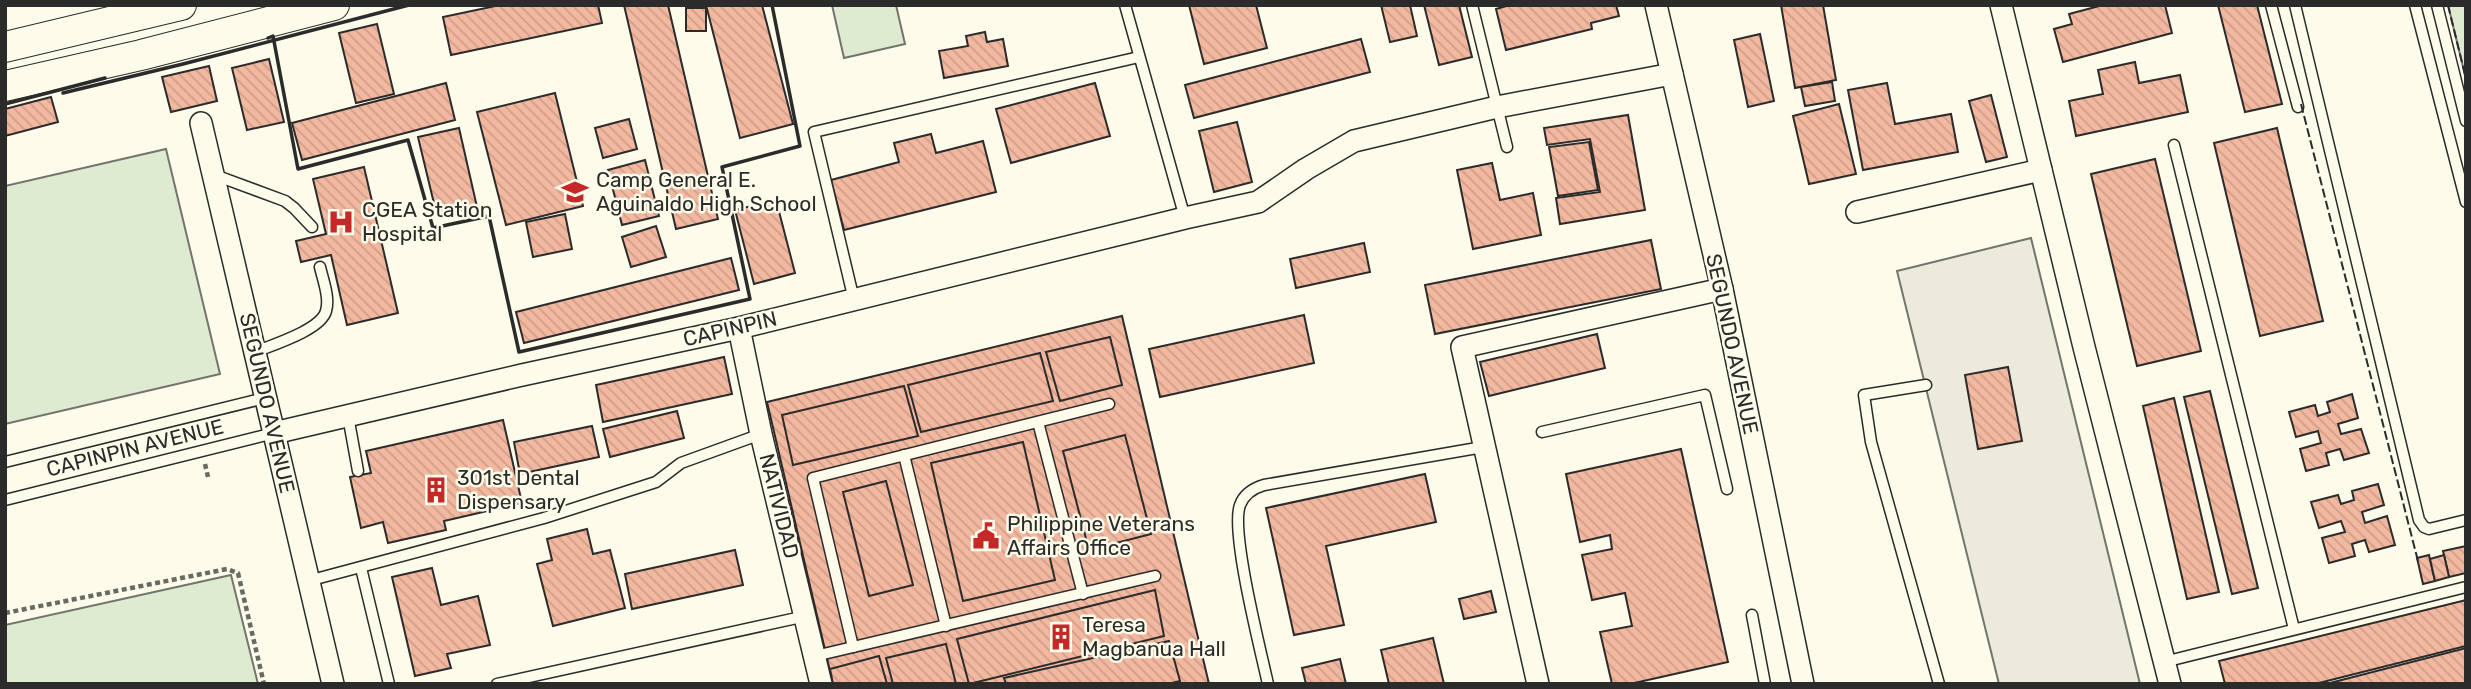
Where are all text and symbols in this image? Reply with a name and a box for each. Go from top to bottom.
place label: Camp General E. Aguinaldo High School [596,167,817,216]
school or university icon: Camp General E. Aguinaldo High School [560,177,590,207]
place label: CGEA Station Hospital [362,197,493,246]
hospital icon: CGEA Station Hospital [326,207,356,237]
street label: SEGUNDO AVENUE [1701,251,1764,437]
street label: CAPINPIN [681,306,779,351]
street label: SEGUNDO AVENUE [235,310,300,495]
street label: CAPINPIN AVENUE [44,413,226,482]
street label: NATIVIDAD [754,451,805,561]
place label: 301st Dental Dispensary [457,465,580,514]
building icon: 301st Dental Dispensary [421,475,451,505]
place label: Philippine Veterans Affairs Office [1007,511,1195,560]
public building icon: Philippine Veterans Affairs Office [971,521,1001,551]
place label: Teresa Magbanua Hall [1082,612,1226,661]
building icon: Teresa Magbanua Hall [1046,622,1076,652]

